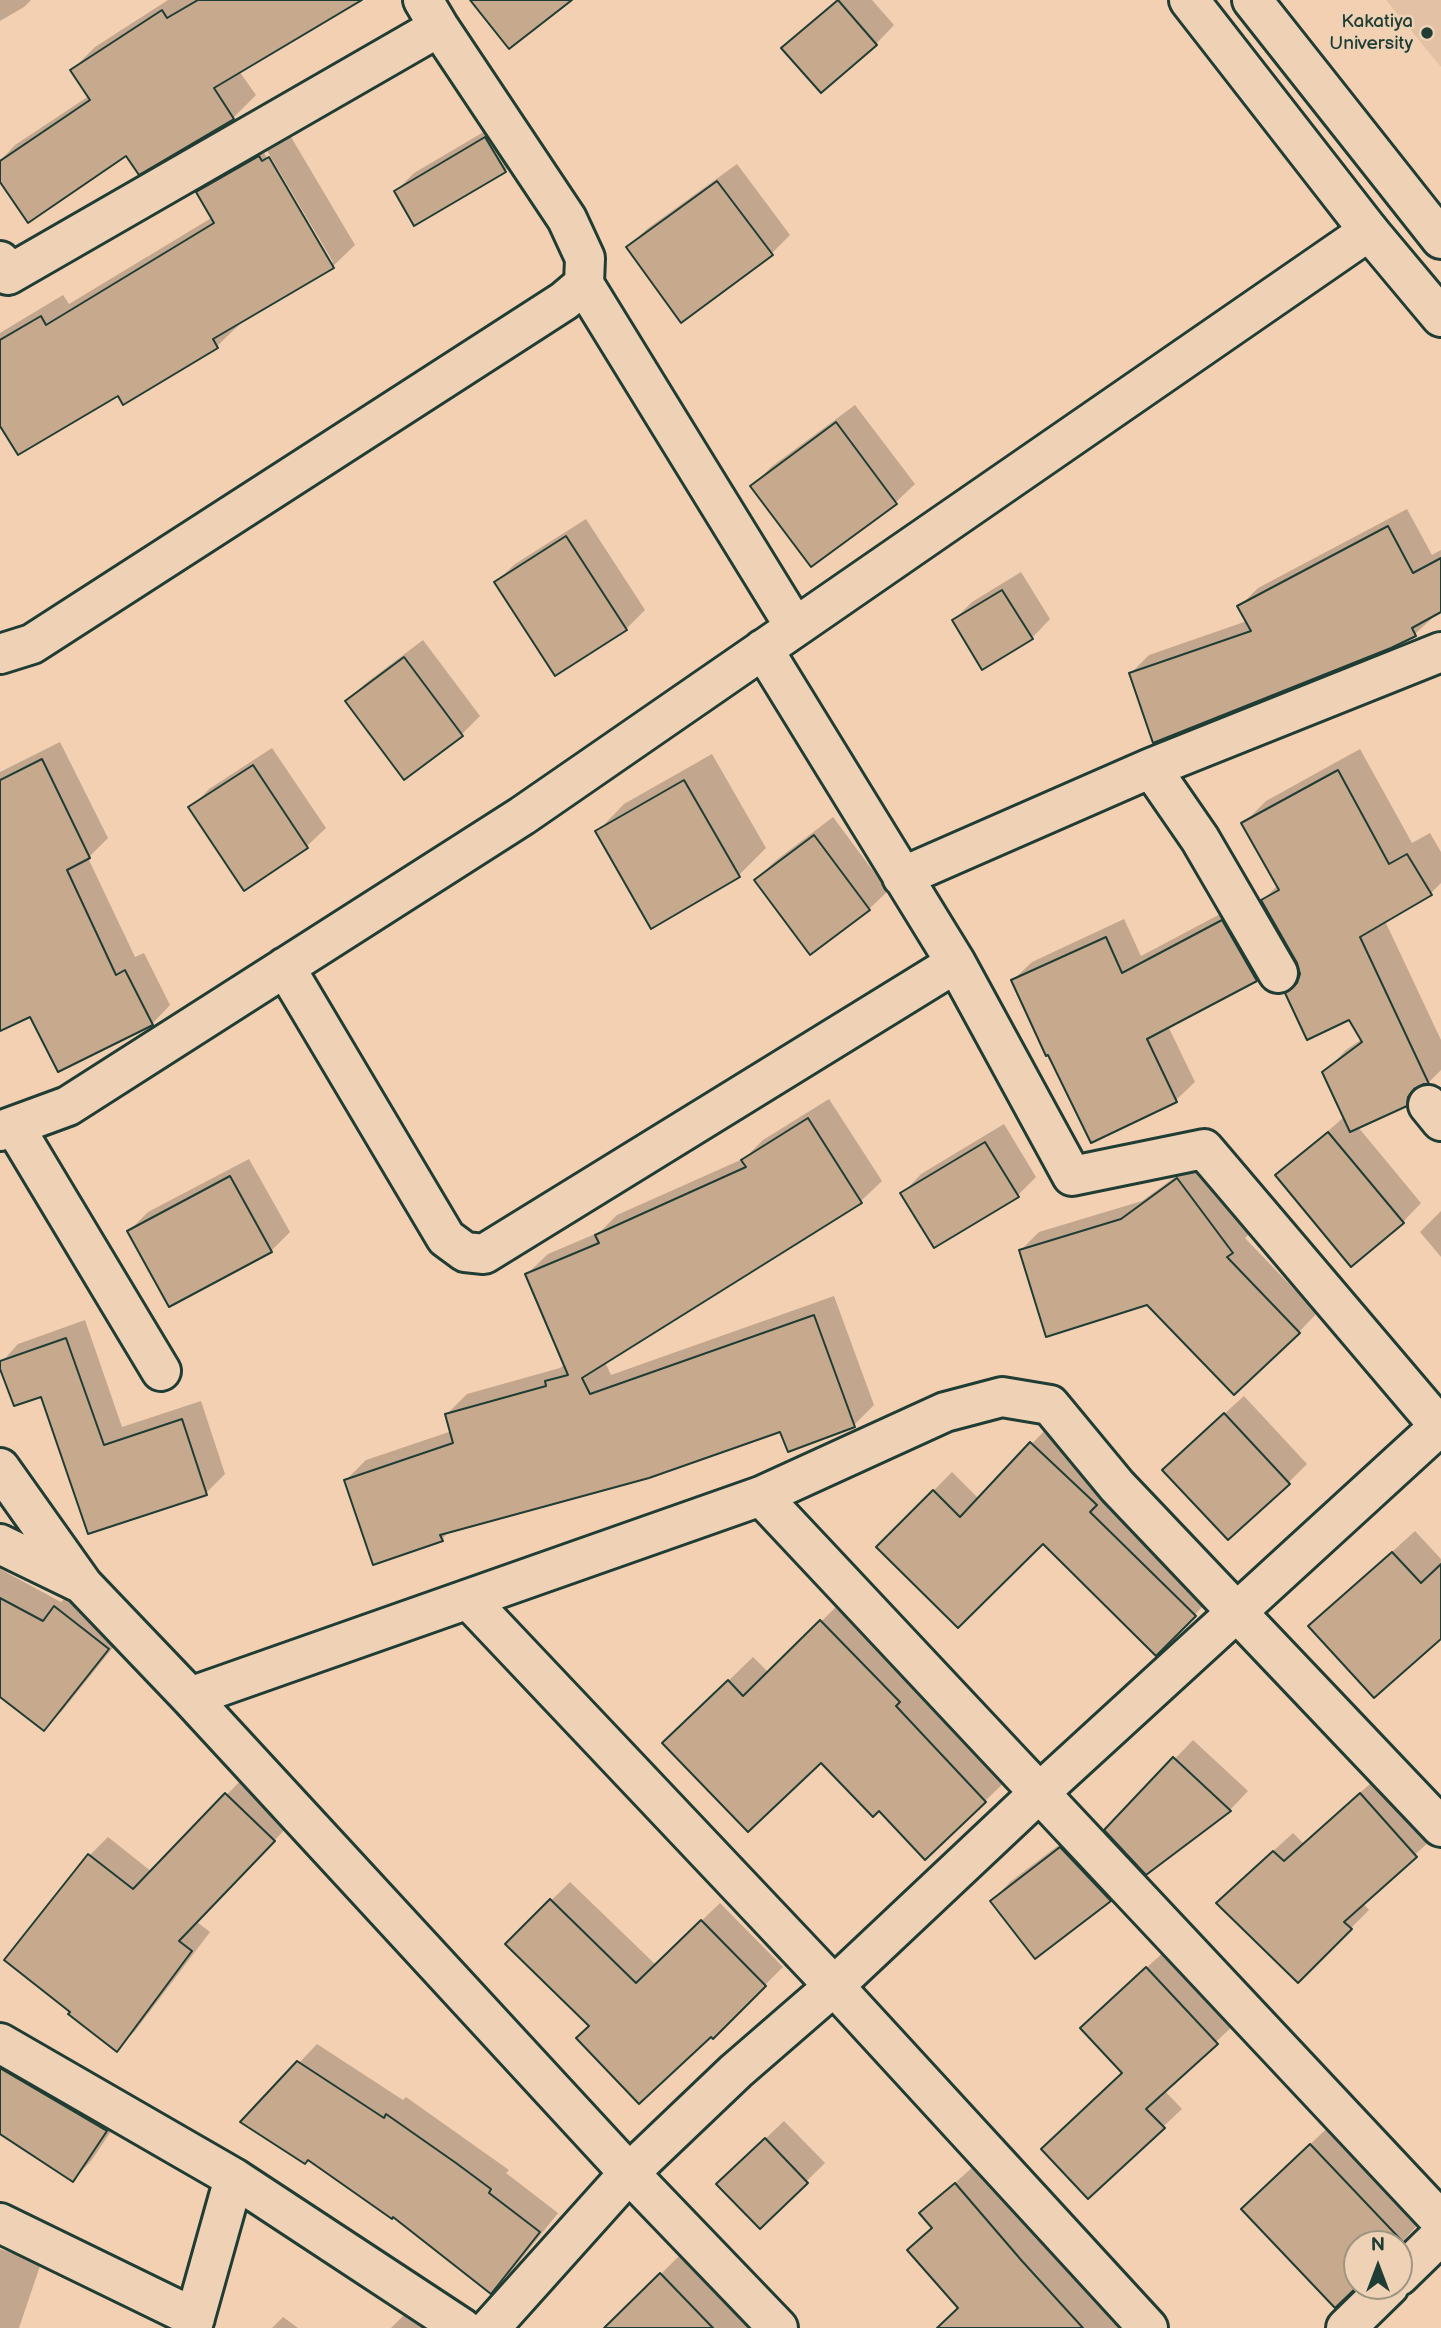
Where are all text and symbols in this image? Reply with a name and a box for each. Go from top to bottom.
place label: Kakatiya University [1329,11,1413,55]
marker: Kakatiya University [1419,25,1435,41]
north arrow [1343,2230,1413,2300]
text: N [1371,2234,1385,2257]

